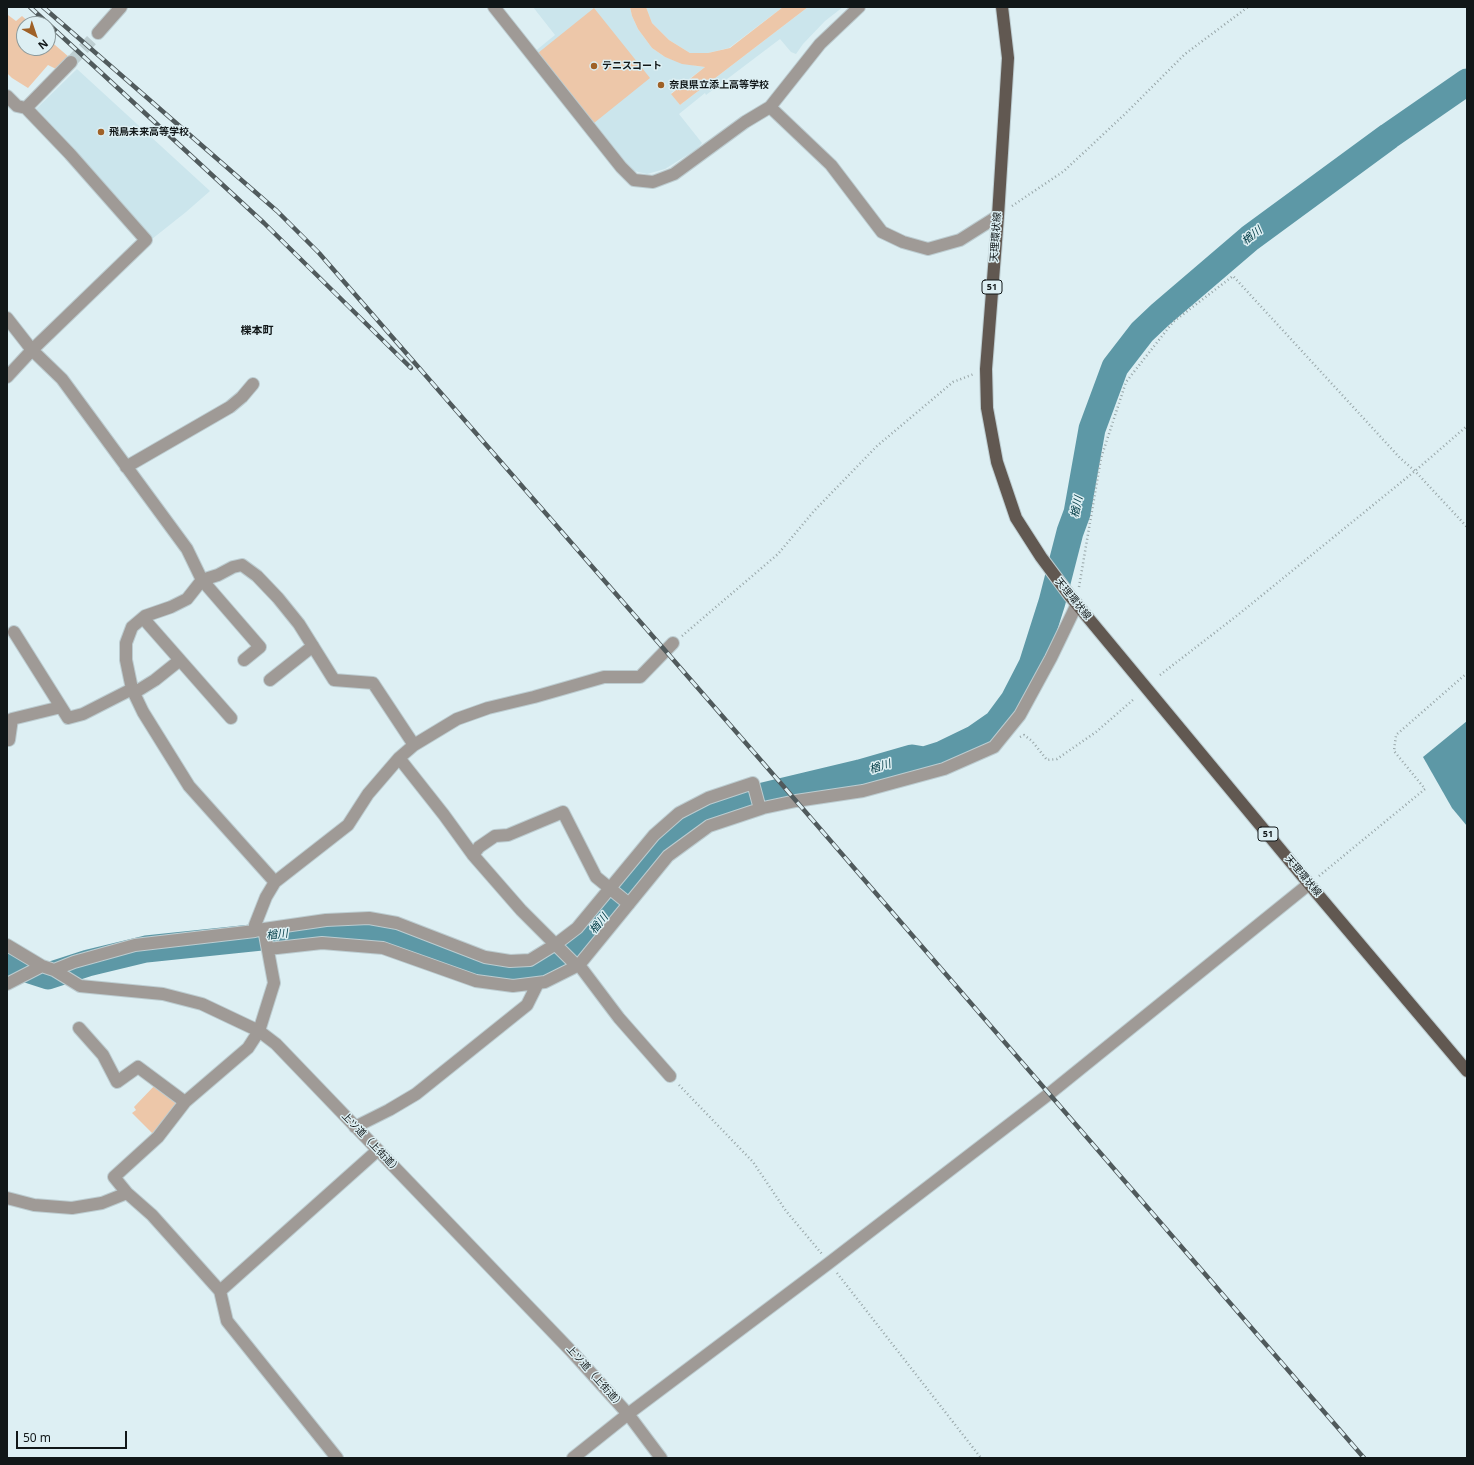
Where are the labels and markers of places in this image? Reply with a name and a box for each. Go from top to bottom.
place label: テニスコート [602,60,662,72]
marker: テニスコート [589,61,599,71]
place label: 奈良県立添上高等学校 [669,79,769,91]
marker: 奈良県立添上高等学校 [656,80,666,90]
place label: 飛鳥未来高等学校 [109,126,189,138]
marker: 飛鳥未来高等学校 [96,127,106,137]

